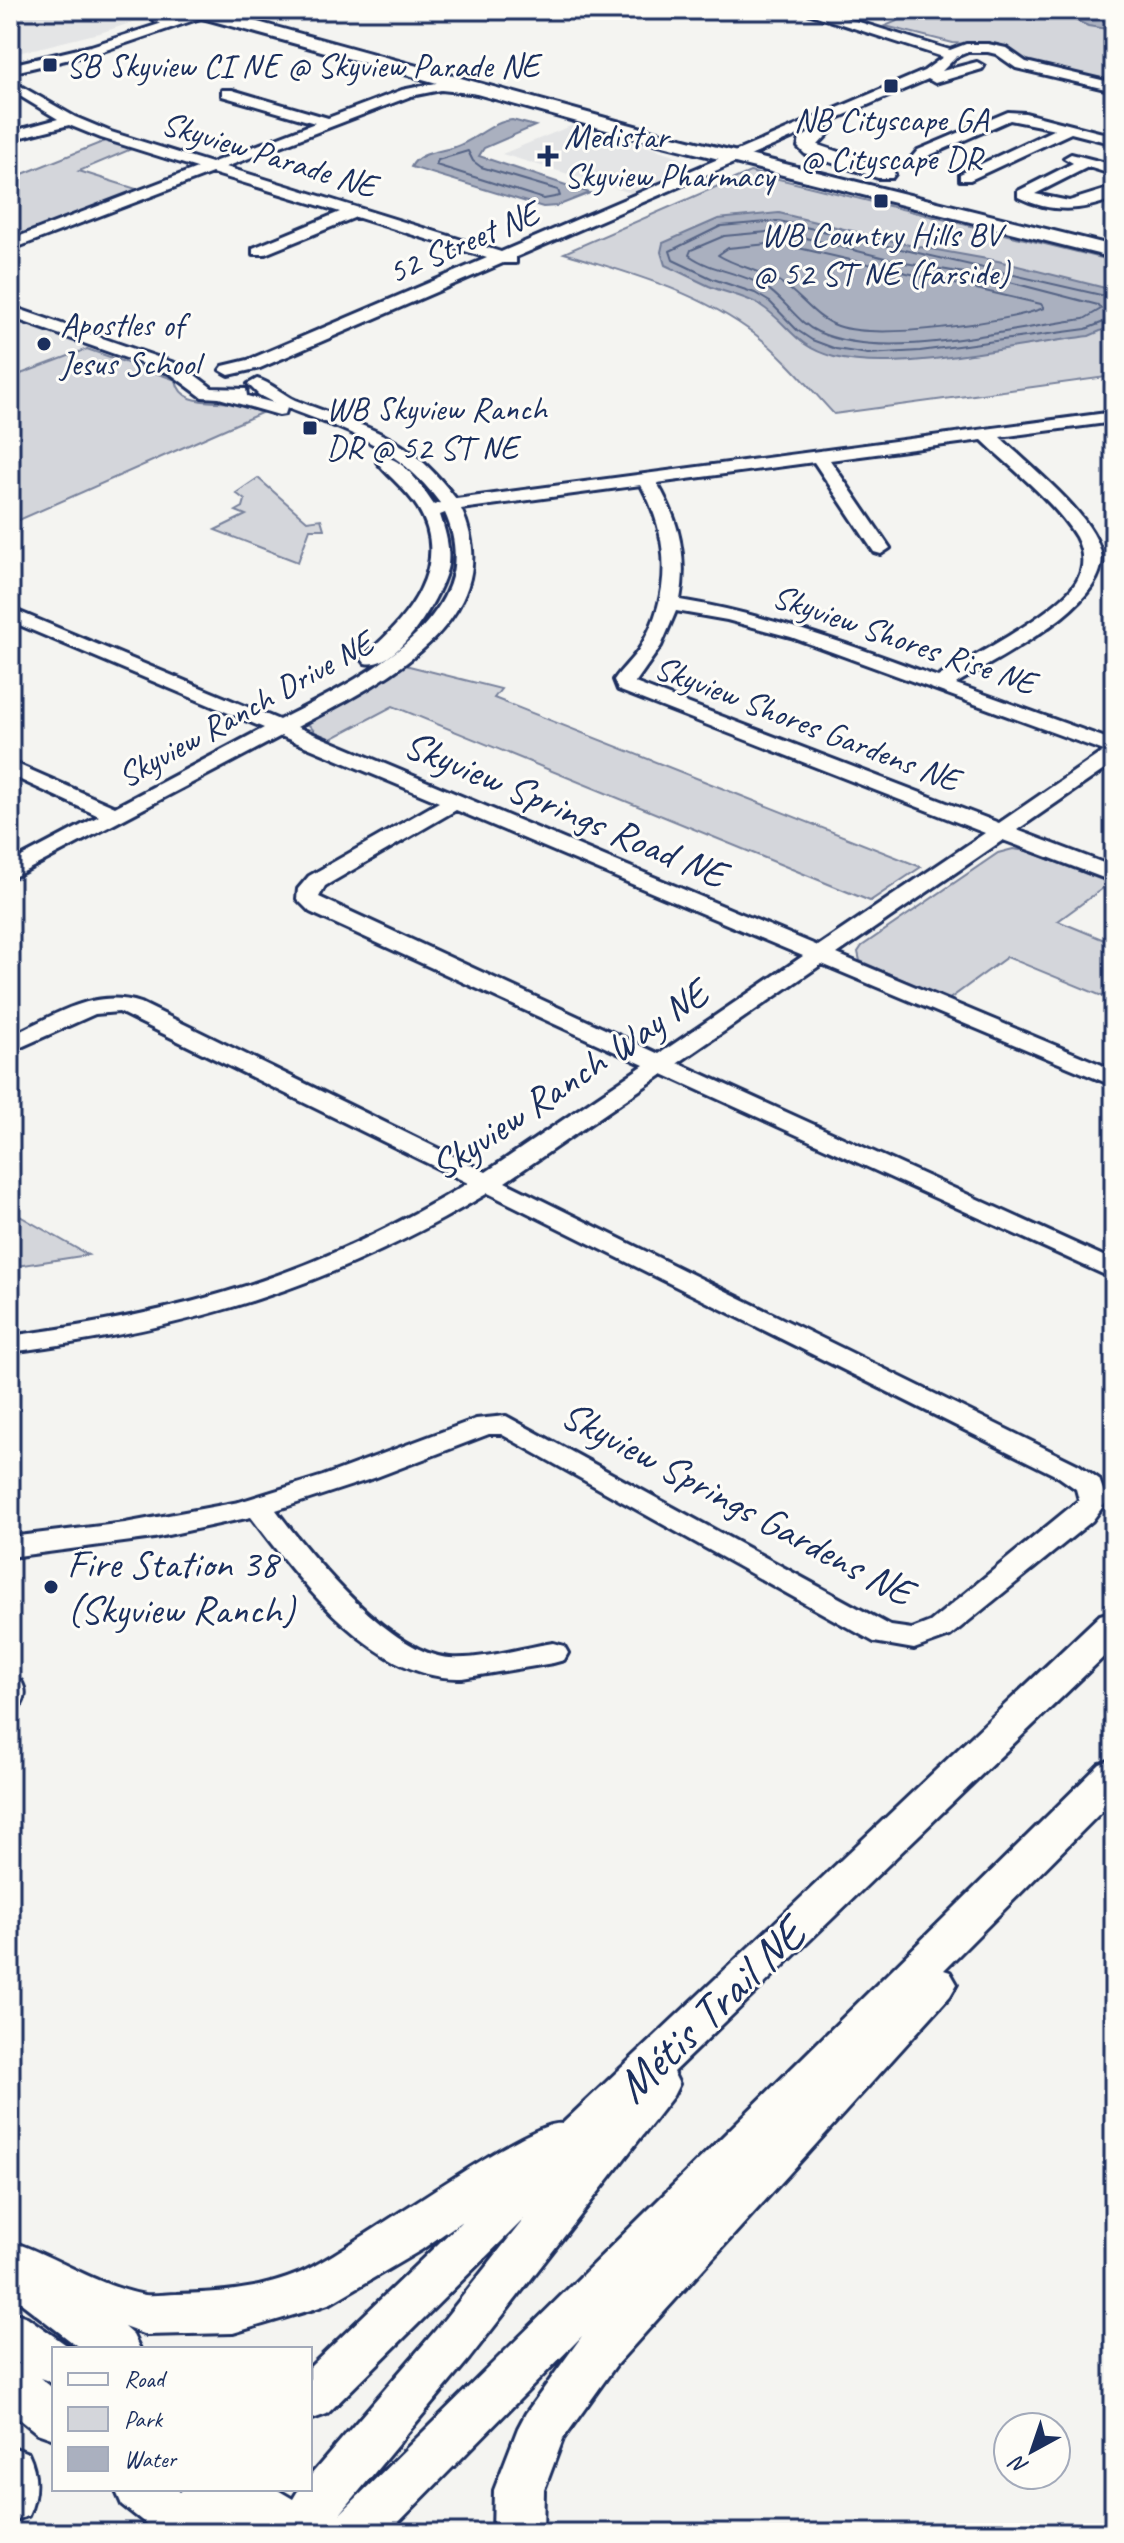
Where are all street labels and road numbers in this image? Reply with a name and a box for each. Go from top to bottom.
street label: Skyview Parade NE [157,101,385,208]
street label: 52 Street NE [381,189,548,293]
street label: Skyview Shores Rise NE [767,574,1045,705]
street label: Skyview Ranch Drive NE [110,619,384,797]
street label: Skyview Shores Gardens NE [649,645,969,802]
street label: Skyview Springs Road NE [397,719,738,901]
street label: Skyview Ranch Way NE [421,966,721,1191]
street label: Skyview Springs Gardens NE [553,1389,925,1619]
street label: Métis Trail NE [603,1901,821,2115]

